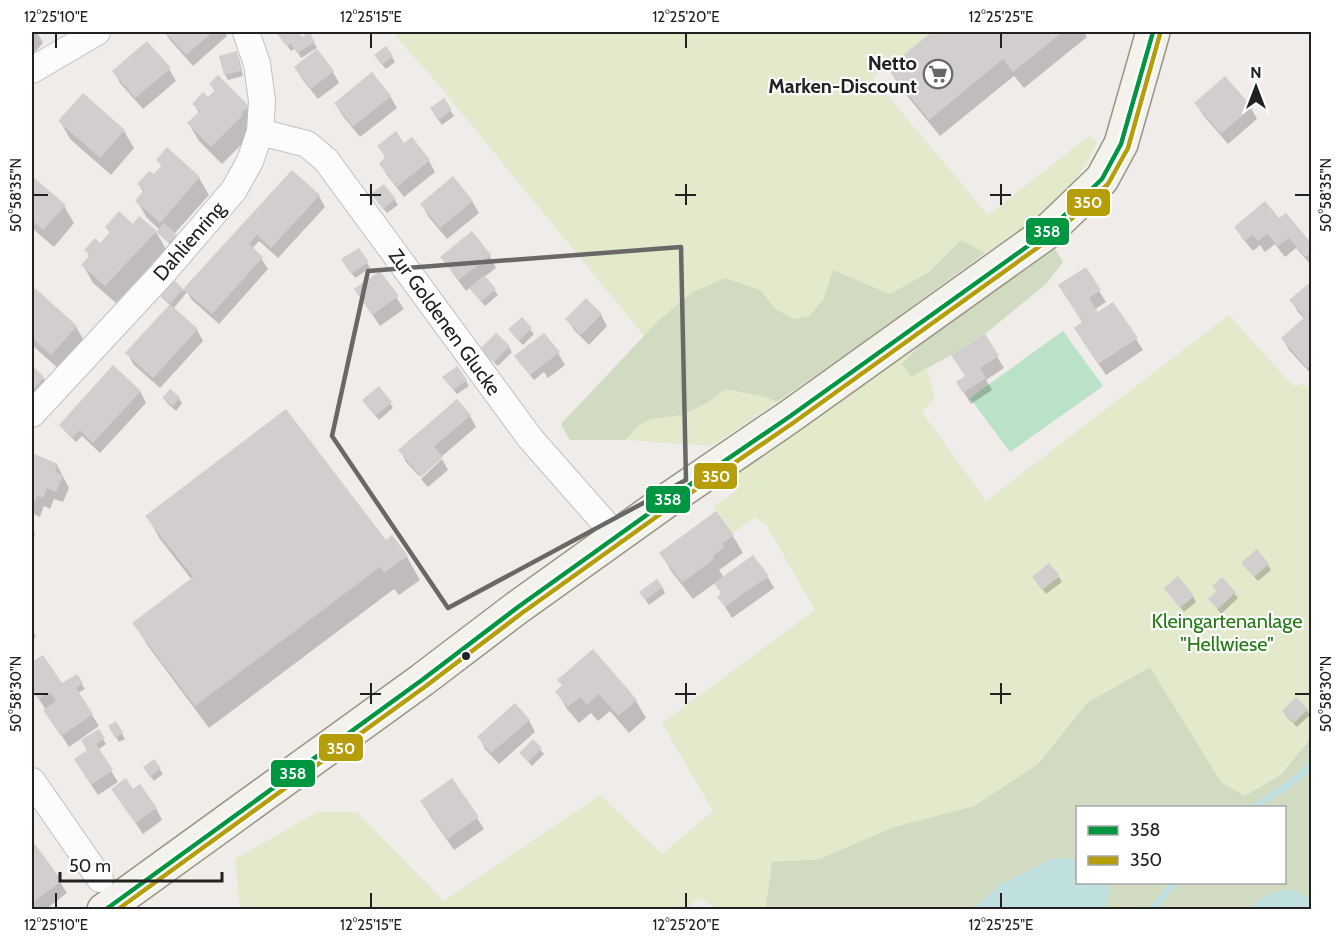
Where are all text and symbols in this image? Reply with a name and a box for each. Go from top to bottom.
text: 12°25'10"E [24,8,88,26]
text: 12°25'15"E [340,8,402,26]
text: 12°25'20"E [652,8,720,26]
text: 12°25'25"E [969,8,1033,26]
place label: Netto Marken-Discount [768,51,917,98]
north arrow [1226,57,1286,117]
supermarket icon: Netto Marken-Discount [922,58,954,90]
text: N [1250,63,1262,82]
text: 50°58'35"N [7,158,25,232]
text: 50°58'35"N [1317,158,1335,232]
line badge: 350 [1066,188,1111,217]
text: 350 [1074,193,1102,212]
street label: Dahlienring [148,196,231,285]
line badge: 358 [1025,217,1070,246]
text: 358 [1034,222,1060,241]
street label: Zur Goldenen Glucke [384,244,506,400]
line badge: 350 [693,462,738,490]
text: 350 [702,467,730,486]
line badge: 358 [645,485,691,514]
text: 358 [655,490,681,509]
park label: Kleingartenanlage "Hellwiese" [1152,609,1302,656]
unlabelled marker [460,650,472,662]
text: 50°58'30"N [7,656,25,732]
text: 50°58'30"N [1317,656,1335,732]
line badge: 350 [318,733,364,762]
text: 350 [327,739,355,758]
line badge: 358 [270,759,316,788]
text: 358 [280,764,306,783]
legend [1076,806,1286,884]
text: 358 [1130,819,1160,841]
scale bar [60,845,222,883]
text: 350 [1130,849,1162,871]
text: 50 m [69,855,111,877]
text: 12°25'10"E [24,916,88,934]
text: 12°25'15"E [340,916,402,934]
text: 12°25'20"E [652,916,720,934]
text: 12°25'25"E [969,916,1033,934]

